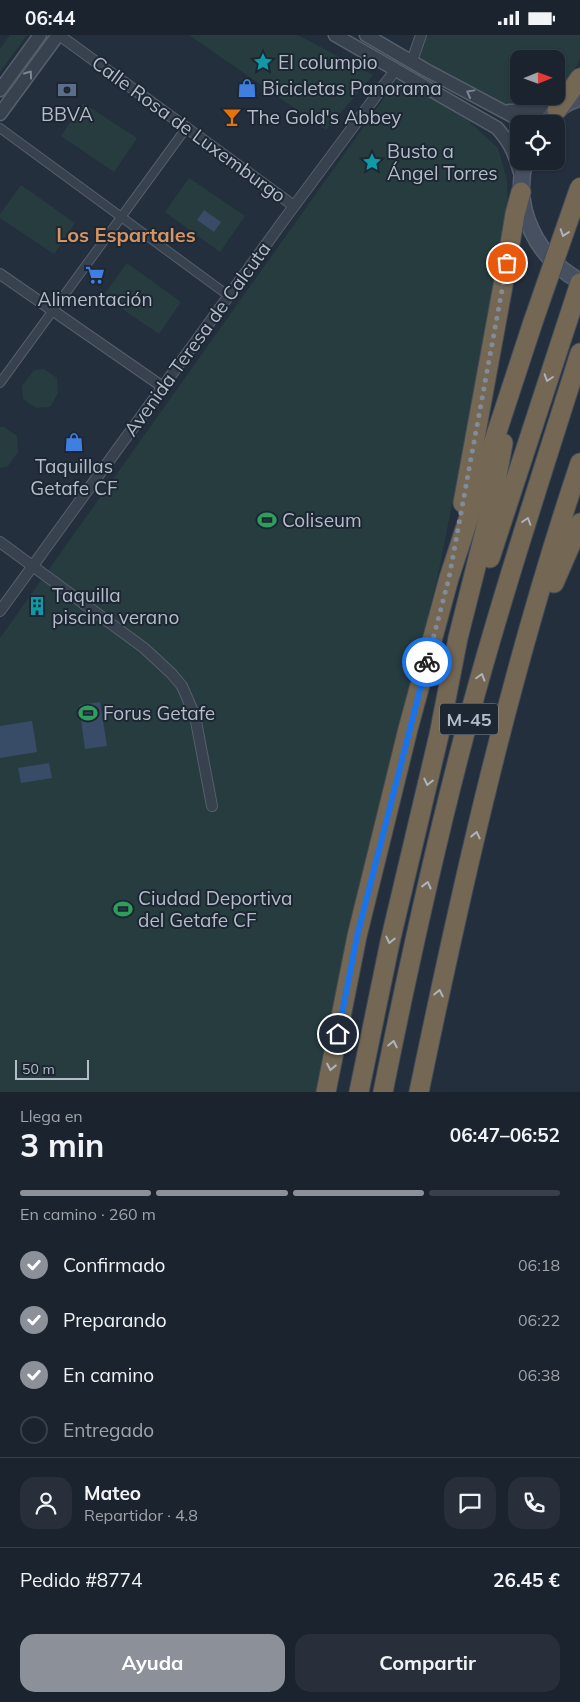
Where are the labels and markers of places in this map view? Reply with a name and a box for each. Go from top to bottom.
place label: El columpio [278,50,378,74]
place icon: El columpio [252,51,274,73]
place label: Bicicletas Panorama [262,76,442,100]
shop icon: Bicicletas Panorama [236,77,258,99]
bank icon: BBVA [56,79,78,101]
place label: BBVA [41,102,93,126]
place label: The Gold's Abbey [247,105,401,129]
bar icon: The Gold's Abbey [221,106,243,128]
place label: Busto a Ángel Torres [387,139,498,185]
place icon: Busto a Ángel Torres [361,151,383,173]
pin [486,242,528,284]
supermarket icon: Alimentación [84,264,106,286]
place label: Alimentación [37,287,153,311]
shop icon: Taquillas Getafe CF [63,431,85,453]
place label: Taquillas Getafe CF [30,454,118,500]
place label: Coliseum [282,508,362,532]
sports icon: Coliseum [256,509,278,531]
place label: Taquilla piscina verano [52,583,179,629]
building icon: Taquilla piscina verano [26,595,48,617]
place label: Forus Getafe [103,701,215,725]
sports icon: Forus Getafe [77,702,99,724]
place label: Ciudad Deportiva del Getafe CF [138,886,292,932]
sports icon: Ciudad Deportiva del Getafe CF [112,898,134,920]
pin [317,1013,359,1055]

